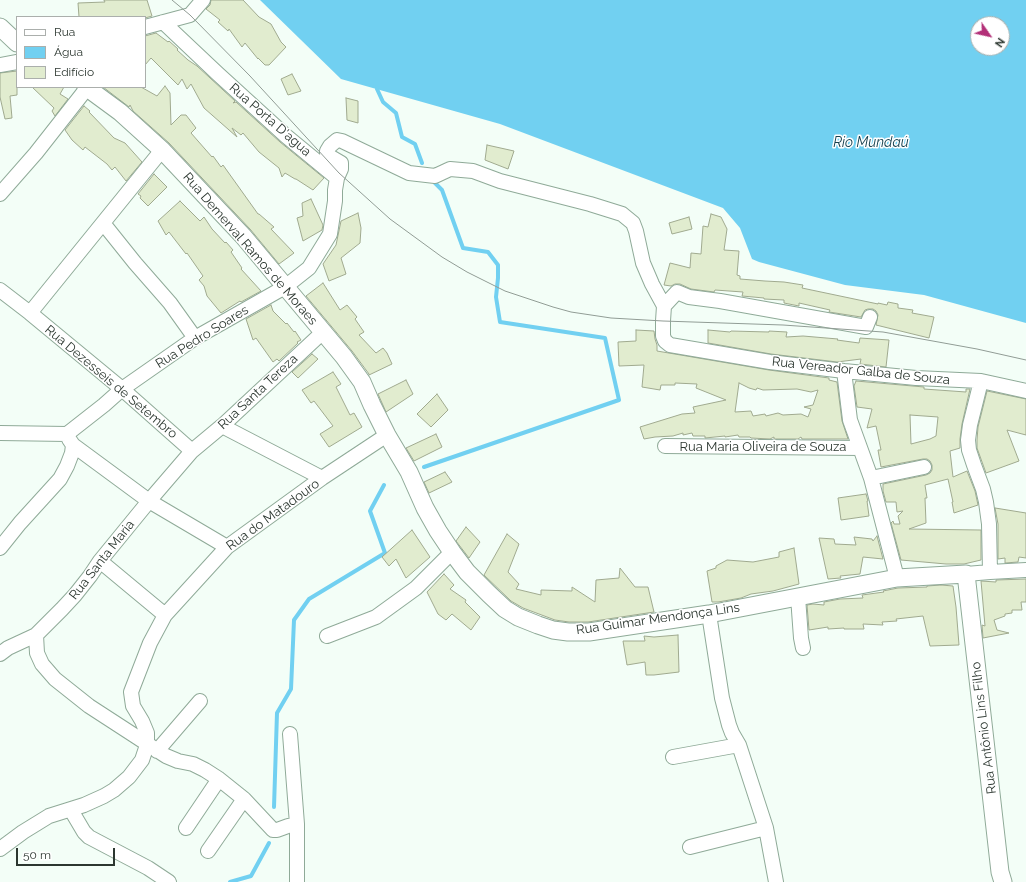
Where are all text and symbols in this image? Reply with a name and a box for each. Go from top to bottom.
legend [16,16,146,88]
north arrow [970,16,1010,56]
text: Rua [54,25,75,39]
text: N [992,35,1007,50]
text: Água [54,45,83,59]
text: Edifício [54,65,94,79]
street label: Rua Porta D'agua [226,80,314,160]
water label: Rio Mundaú [833,135,909,151]
street label: Rua Demerval Ramos de Moraes [180,170,320,328]
street label: Rua Pedro Soares [153,302,251,372]
street label: Rua Dezesseis de Setembro [42,322,180,442]
street label: Rua Santa Tereza [215,351,301,433]
street label: Rua Vereador Galba de Souza [771,354,951,388]
street label: Rua Maria Oliveira de Souza [680,439,846,455]
street label: Rua do Matadouro [223,476,323,554]
street label: Rua Santa Maria [66,517,138,603]
street label: Rua Guimar Mendonça Lins [575,600,741,638]
street label: Rua Antônio Lins Filho [968,661,1000,795]
scale bar [18,840,117,866]
text: 50 m [23,848,51,862]

